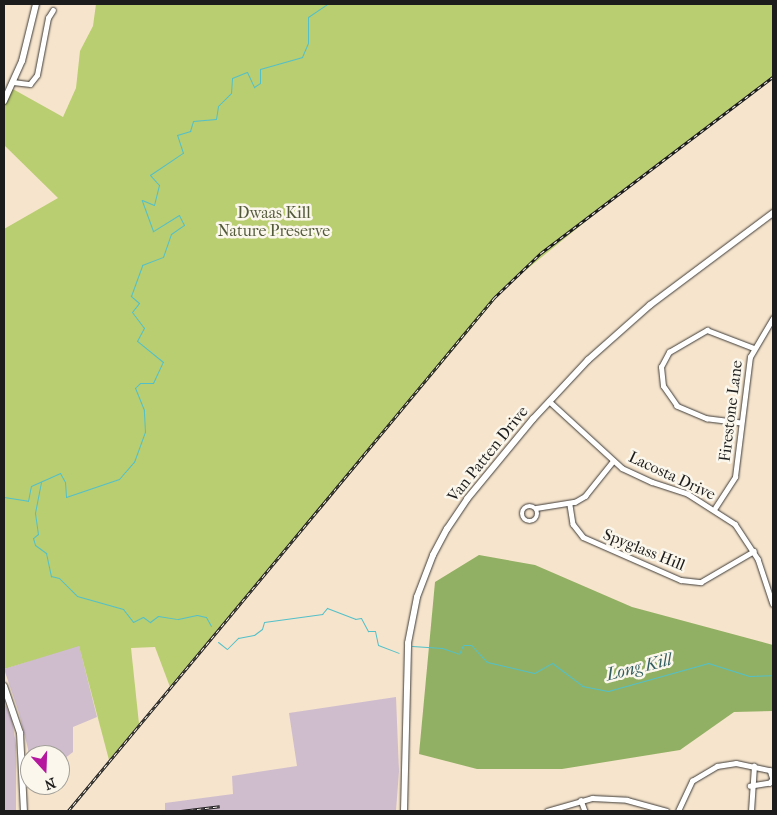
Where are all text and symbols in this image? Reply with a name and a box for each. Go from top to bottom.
park label: Dwaas Kill Nature Preserve [218,203,330,241]
street label: Firestone Lane [715,359,747,463]
street label: Van Patten Drive [444,402,532,506]
street label: Lacosta Drive [625,447,719,505]
street label: Spyglass Hill [600,525,688,575]
water label: Long Kill [604,649,674,687]
north arrow [20,745,70,795]
text: N [42,774,58,793]

